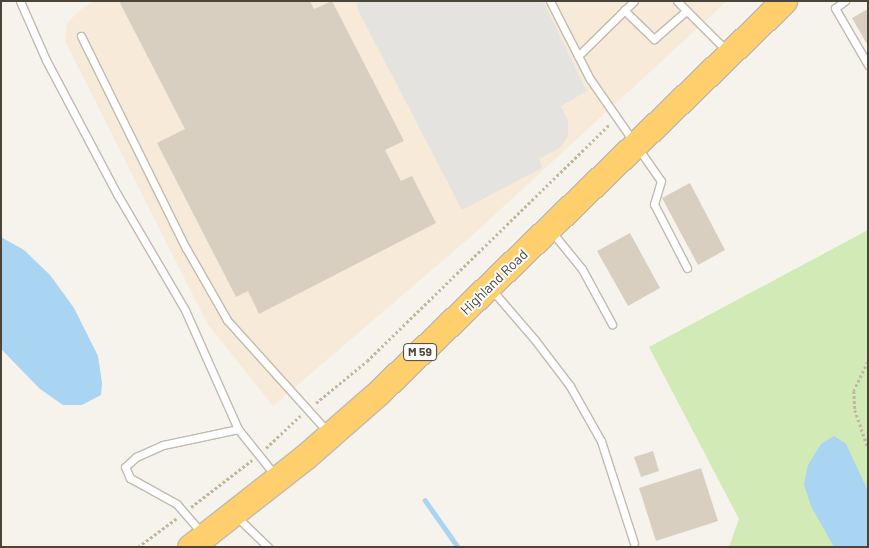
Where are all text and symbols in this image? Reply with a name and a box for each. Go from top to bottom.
street label: Highland Road [457,246,531,318]
road number: M 59 [402,342,438,362]

